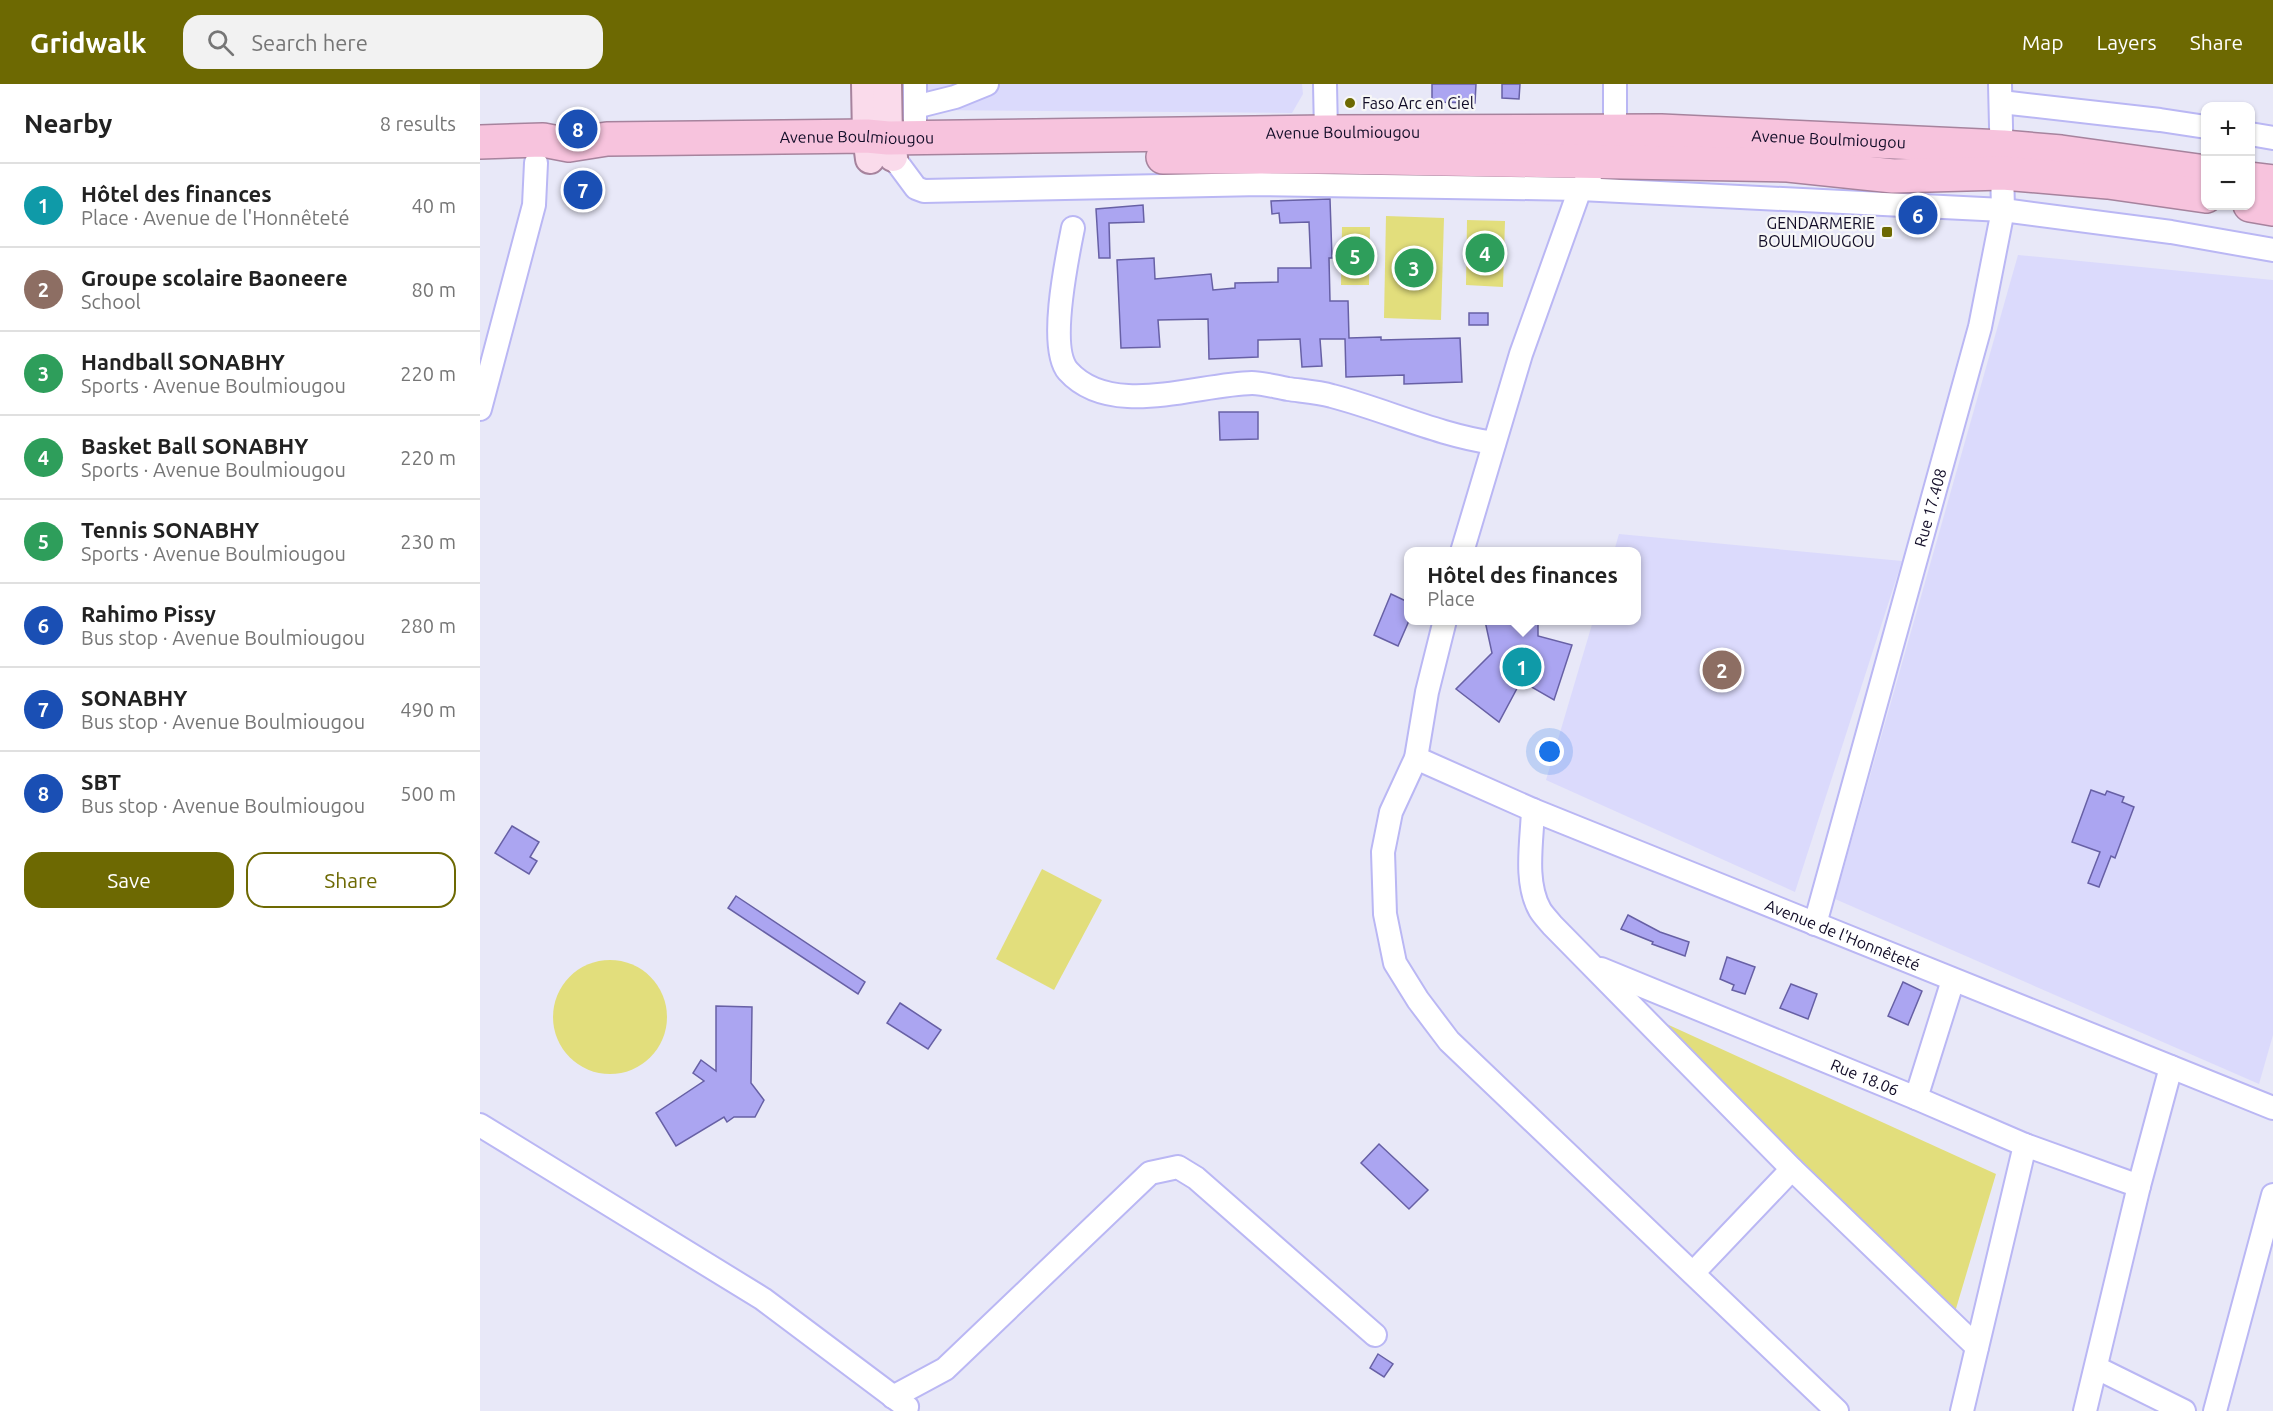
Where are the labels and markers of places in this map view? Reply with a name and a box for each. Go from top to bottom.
place label: Faso Arc en Ciel [1362,94,1474,112]
marker: Faso Arc en Ciel [1343,96,1357,110]
pin: 8 [558,106,598,152]
pin: 7 [564,168,602,212]
pin: 6 [1898,192,1938,238]
place label: GENDARMERIE BOULMIOUGOU [1758,214,1875,250]
marker: GENDARMERIE BOULMIOUGOU [1880,225,1894,239]
pin: 4 [1466,230,1504,276]
pin: 5 [1336,234,1374,279]
pin: 3 [1394,246,1434,291]
pin: 1 [1502,644,1542,690]
pin: 2 [1702,648,1742,692]

